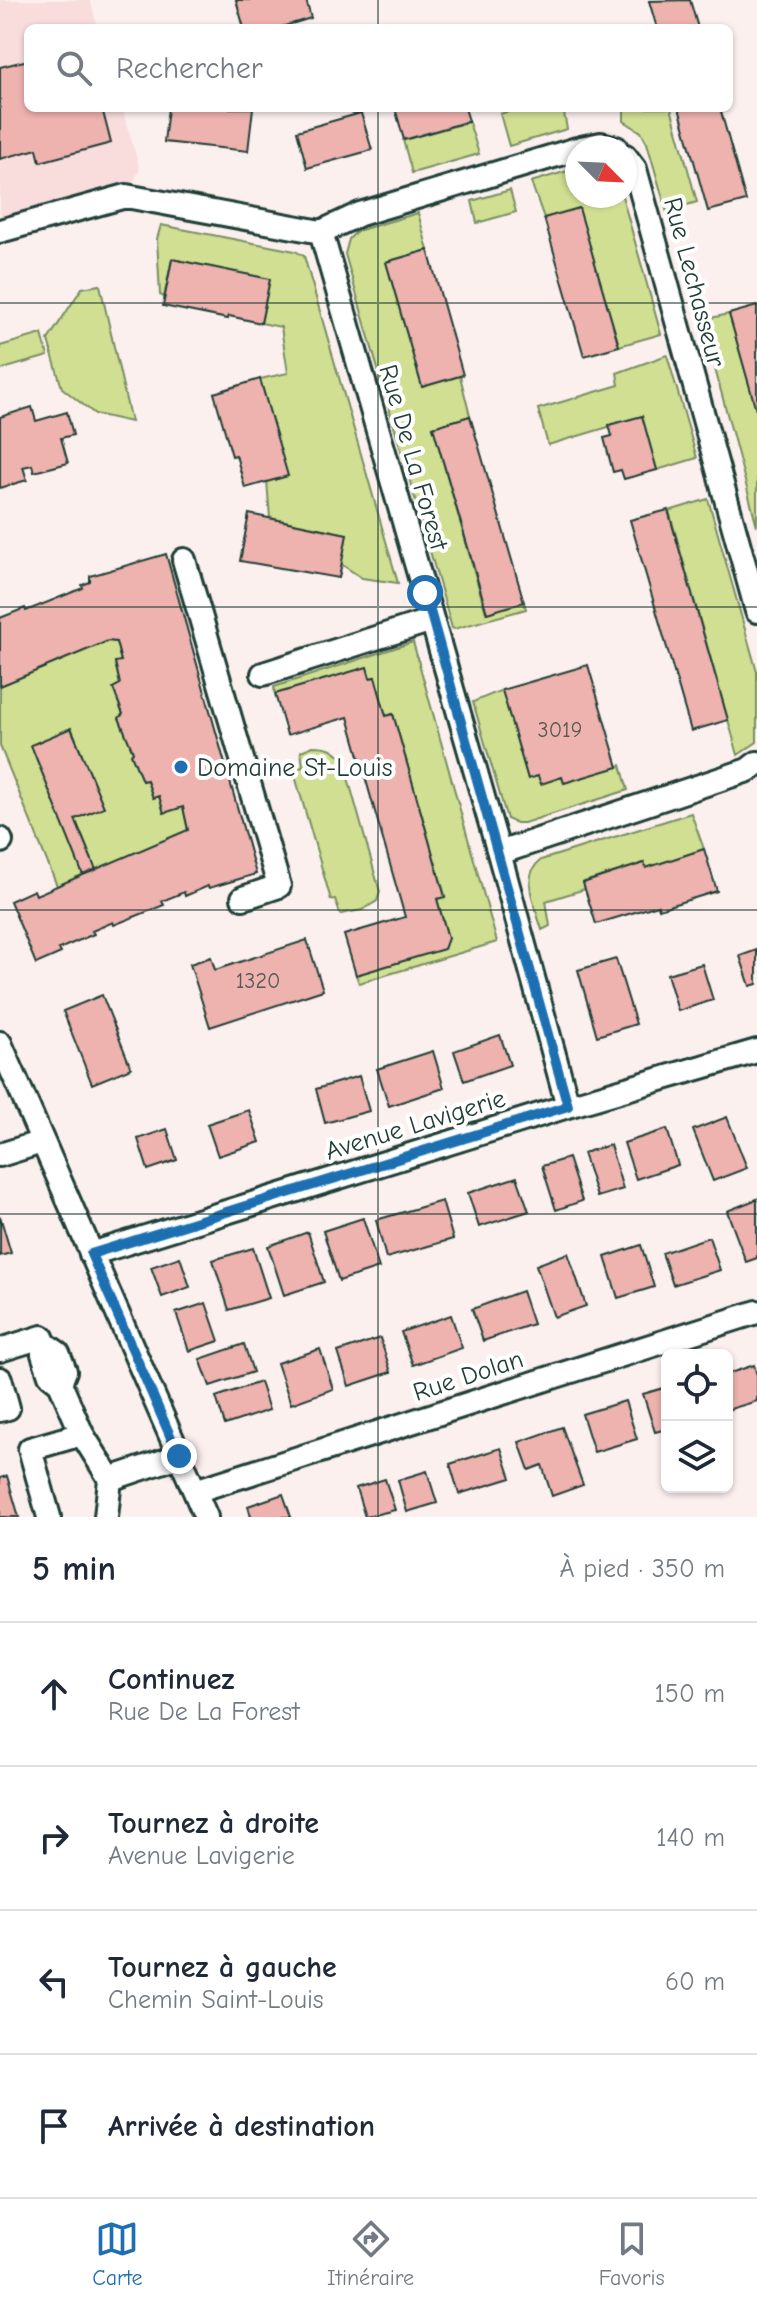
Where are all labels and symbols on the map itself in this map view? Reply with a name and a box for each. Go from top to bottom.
north arrow [565,136,637,208]
street label: Rue Lechasseur [657,194,731,371]
street label: Rue De La Forest [372,361,454,555]
route start [407,575,443,611]
house number: 3019 [538,717,582,743]
place label: Domaine St-Louis [197,753,393,783]
marker: Domaine St-Louis [172,758,190,776]
house number: 1320 [236,968,280,994]
street label: Avenue Lavigerie [322,1083,509,1167]
street label: Rue Dolan [409,1344,527,1408]
route end [161,1438,197,1474]

